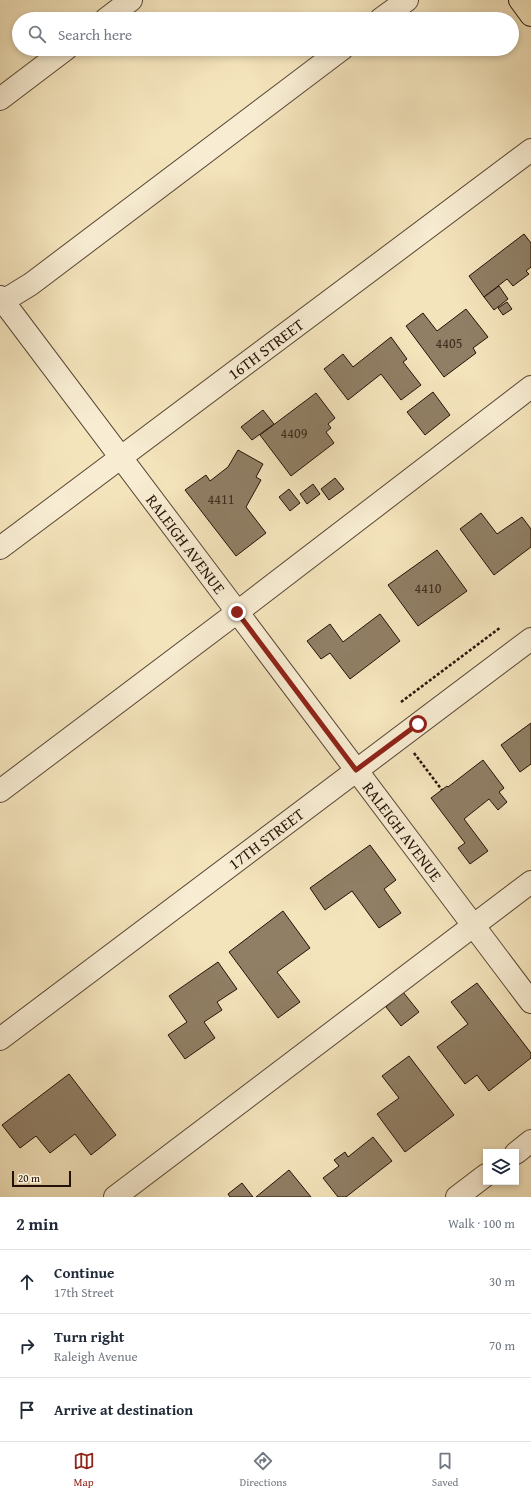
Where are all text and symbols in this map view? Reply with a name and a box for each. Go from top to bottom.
search box [12,12,519,56]
icon: search [26,23,48,45]
text: Search here [58,24,132,45]
street label: 16TH STREET [223,312,309,385]
house number: 4405 [436,333,462,353]
house number: 4409 [281,423,308,443]
street label: RALEIGH AVENUE [140,489,231,599]
house number: 4411 [208,489,234,509]
house number: 4410 [415,578,442,598]
route end [228,603,246,621]
route start [409,715,427,733]
street label: RALEIGH AVENUE [357,776,448,886]
street label: 17TH STREET [223,802,309,875]
map controls [483,1149,519,1185]
button: layers [483,1149,519,1185]
scale bar [12,1169,71,1188]
text: 20 m [18,1170,40,1186]
text: 2 min [16,1211,58,1236]
text: Walk · 100 m [448,1214,515,1233]
text: Continue [54,1262,115,1283]
icon: ahead [16,1271,38,1293]
text: 30 m [489,1272,515,1291]
text: 17th Street [54,1283,114,1302]
text: Turn right [54,1326,125,1347]
icon: right [16,1335,38,1357]
text: 70 m [489,1336,515,1355]
text: Raleigh Avenue [54,1347,138,1366]
icon: arrive [16,1399,38,1421]
text: Arrive at destination [54,1399,193,1420]
tab: Map [73,1450,95,1490]
tab: Directions [240,1450,287,1490]
tab: Saved [432,1450,458,1490]

